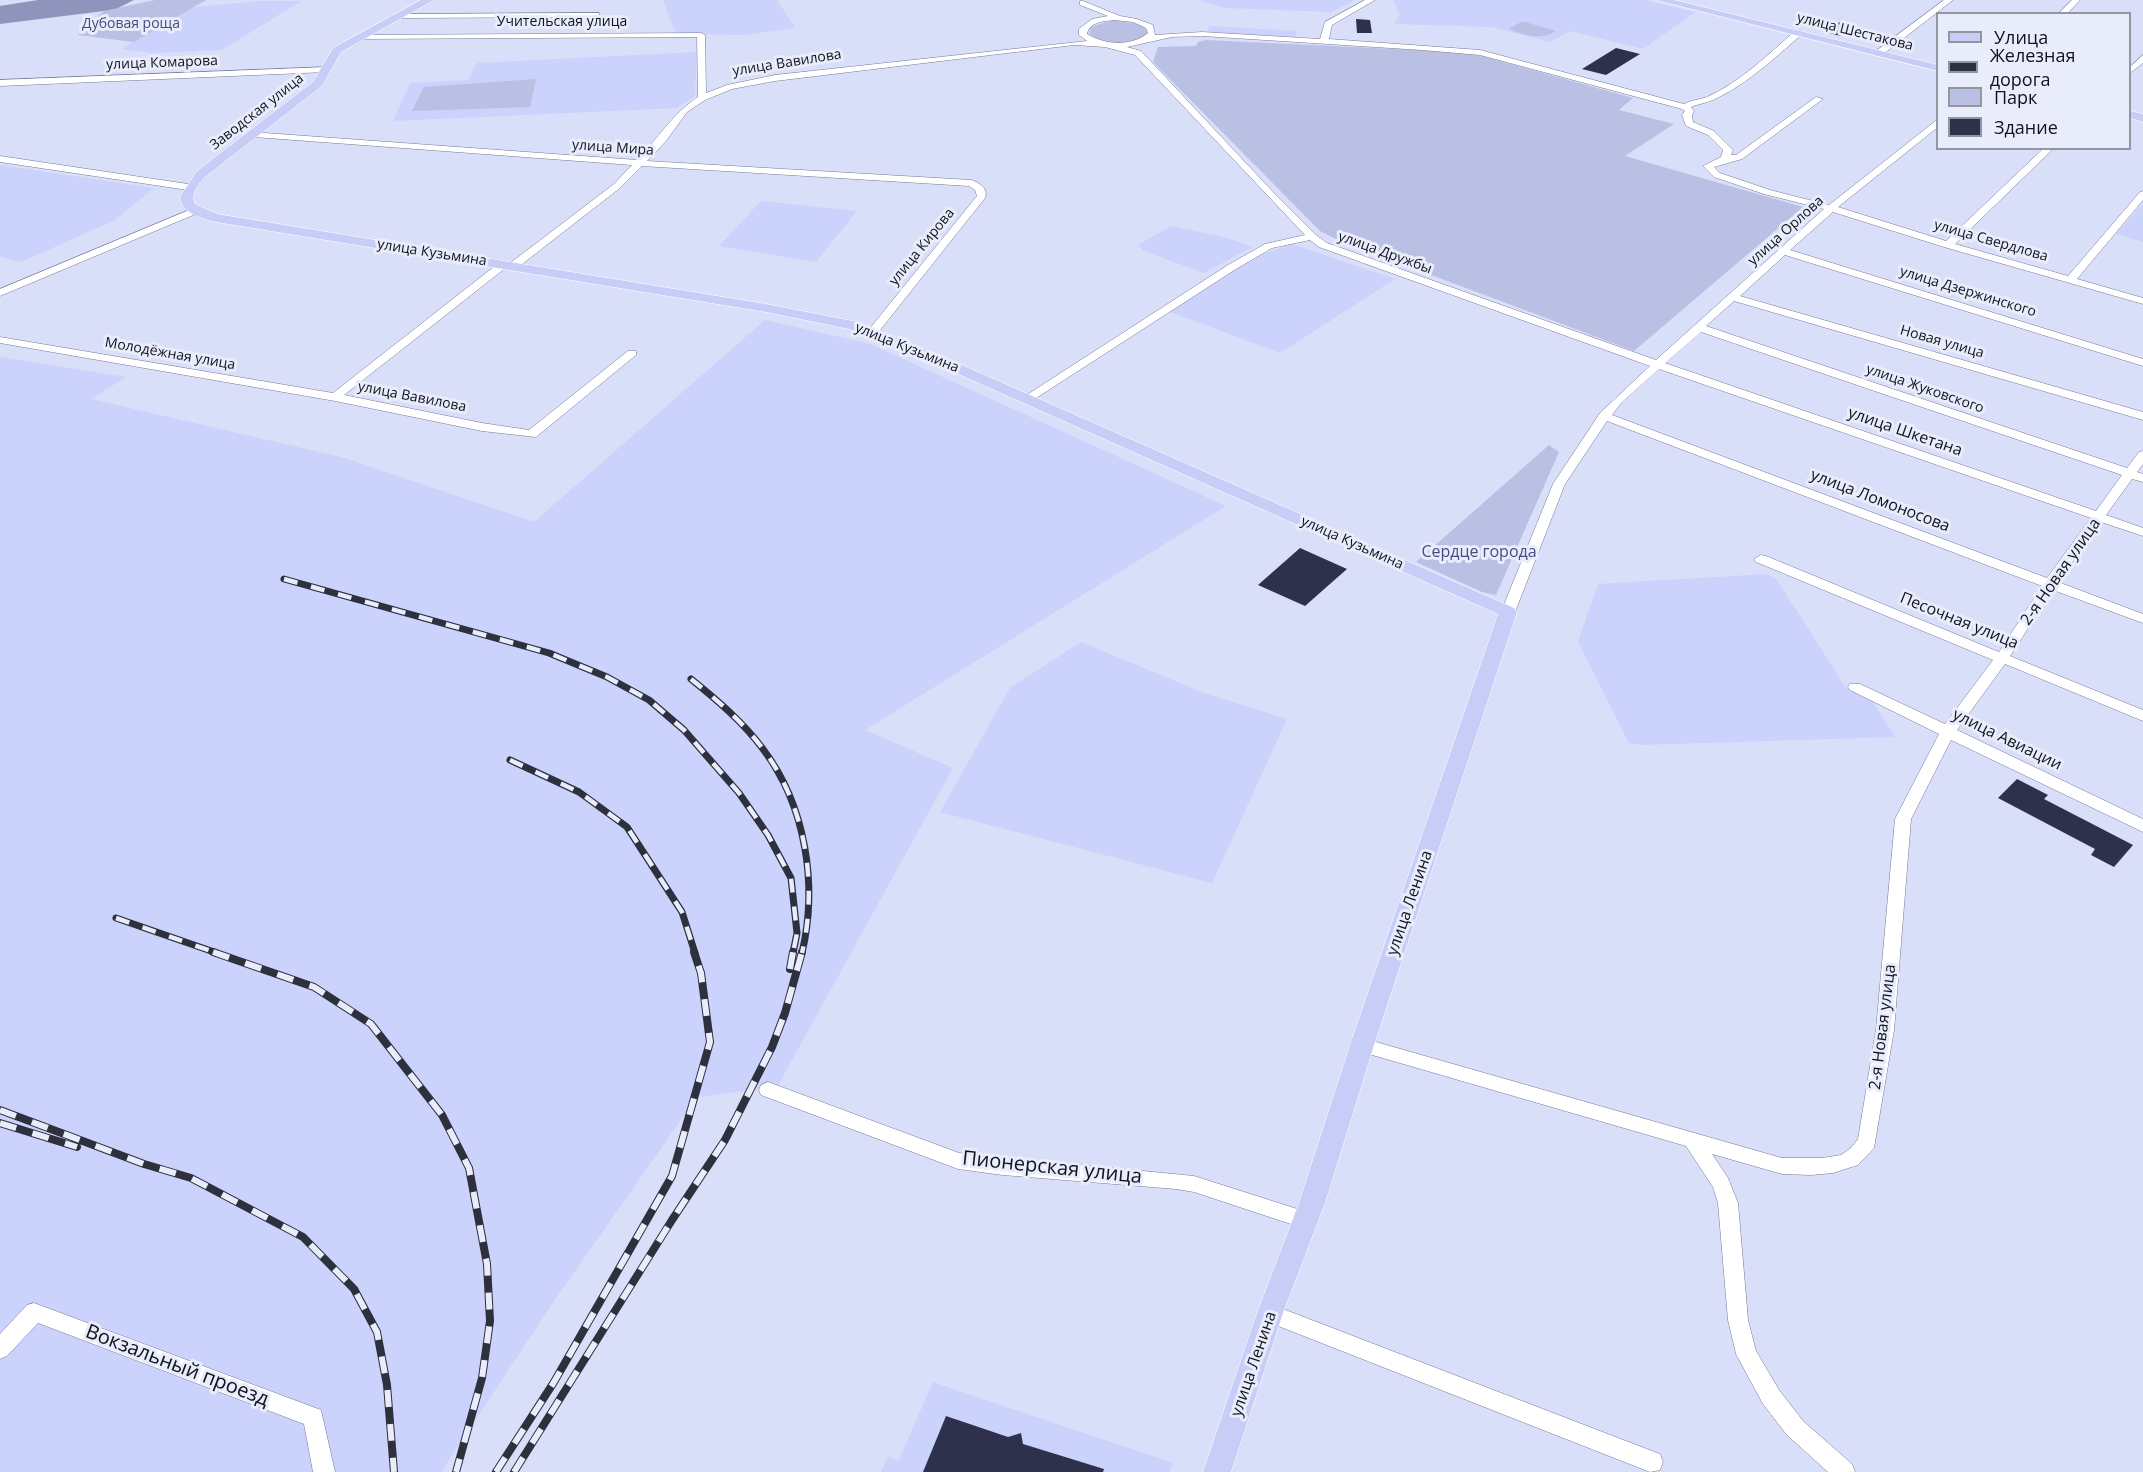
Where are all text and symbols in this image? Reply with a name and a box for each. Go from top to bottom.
street label: улица Шестакова [1795,9,1915,55]
legend [1936,12,2131,150]
street label: Учительская улица [497,14,627,30]
park label: Дубовая роща [82,16,180,32]
text: Улица [1994,25,2048,49]
text: Железная дорога [1990,43,2075,91]
street label: улица Вавилова [731,46,843,80]
street label: улица Комарова [106,53,218,73]
street label: Заводская улица [207,70,307,154]
text: Парк [1994,85,2037,109]
text: Здание [1994,115,2058,139]
street label: улица Мира [572,137,654,159]
street label: улица Орлова [1745,193,1827,269]
street label: улица Кирова [886,205,958,289]
street label: улица Свердлова [1932,217,2050,265]
street label: улица Дружбы [1336,228,1434,278]
street label: улица Кузьмина [376,236,488,270]
street label: улица Дзержинского [1898,263,2038,321]
street label: улица Кузьмина [853,320,961,376]
street label: Новая улица [1898,322,1986,362]
street label: Молодёжная улица [103,334,237,374]
street label: улица Жуковского [1864,361,1986,417]
street label: улица Вавилова [356,378,468,416]
street label: улица Шкетана [1845,403,1965,461]
street label: улица Ломоносова [1808,466,1952,536]
street label: улица Кузьмина [1298,513,1406,573]
street label: 2-я Новая улица [2017,515,2105,629]
park label: Сердце города [1421,542,1537,562]
street label: Песочная улица [1897,589,2021,653]
street label: улица Авиации [1949,705,2065,775]
street label: улица Ленина [1383,848,1437,958]
street label: 2-я Новая улица [1866,963,1900,1091]
street label: Пионерская улица [961,1147,1143,1189]
street label: улица Ленина [1227,1309,1281,1419]
street label: Вокзальный проезд [82,1320,272,1412]

